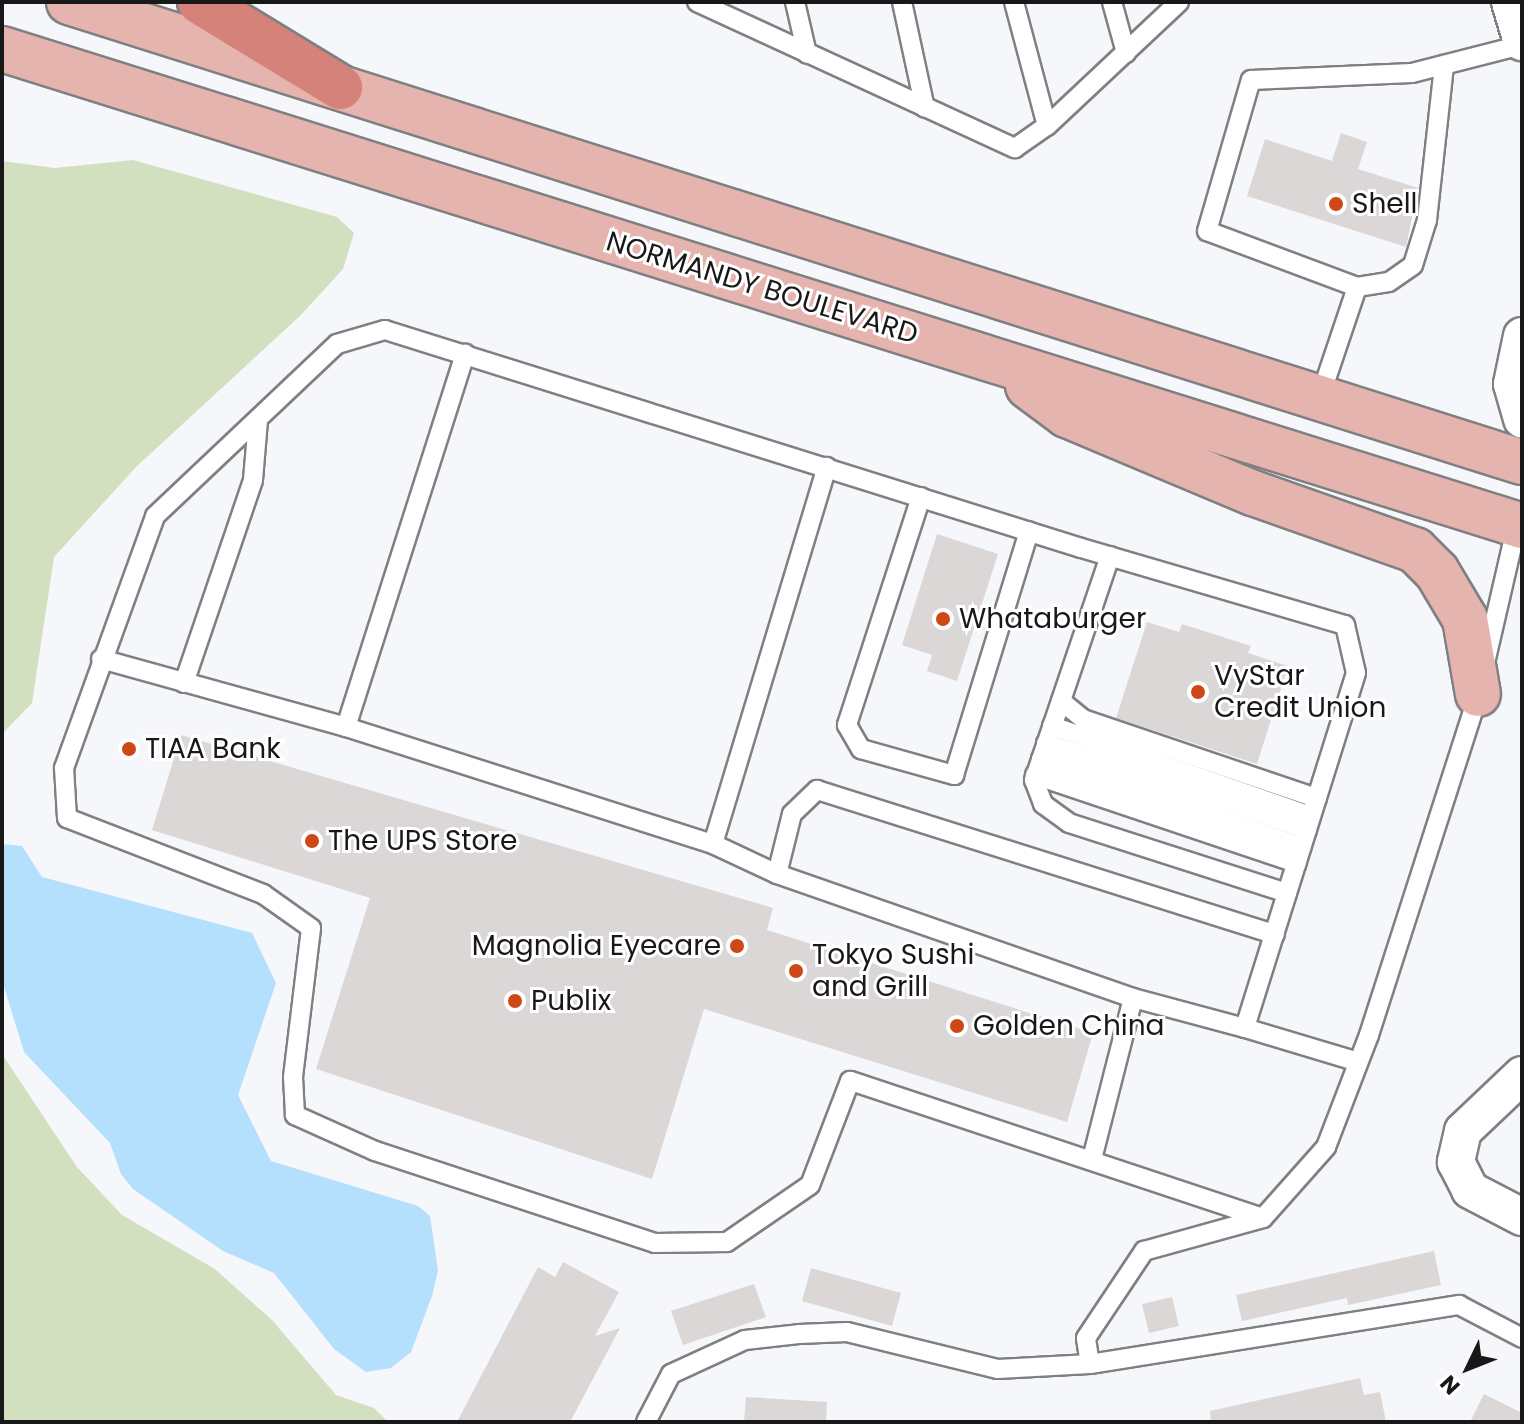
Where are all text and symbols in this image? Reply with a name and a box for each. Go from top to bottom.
place label: Shell [1352,187,1417,221]
marker: Shell [1327,195,1345,213]
street label: NORMANDY BOULEVARD [602,225,922,351]
place label: Whataburger [959,602,1146,636]
marker: Whataburger [934,610,952,628]
place label: VyStar Credit Union [1214,659,1386,725]
marker: VyStar Credit Union [1189,683,1207,701]
place label: TIAA Bank [145,732,281,766]
marker: TIAA Bank [120,740,138,758]
place label: The UPS Store [328,824,517,858]
marker: The UPS Store [303,832,321,850]
place label: Magnolia Eyecare [472,929,721,963]
marker: Magnolia Eyecare [728,937,746,955]
place label: Tokyo Sushi and Grill [812,938,974,1004]
marker: Tokyo Sushi and Grill [787,962,805,980]
place label: Publix [531,984,611,1018]
marker: Publix [506,992,524,1010]
place label: Golden China [973,1009,1165,1043]
marker: Golden China [948,1017,966,1035]
north arrow [1428,1328,1508,1408]
text: N [1433,1368,1467,1401]

